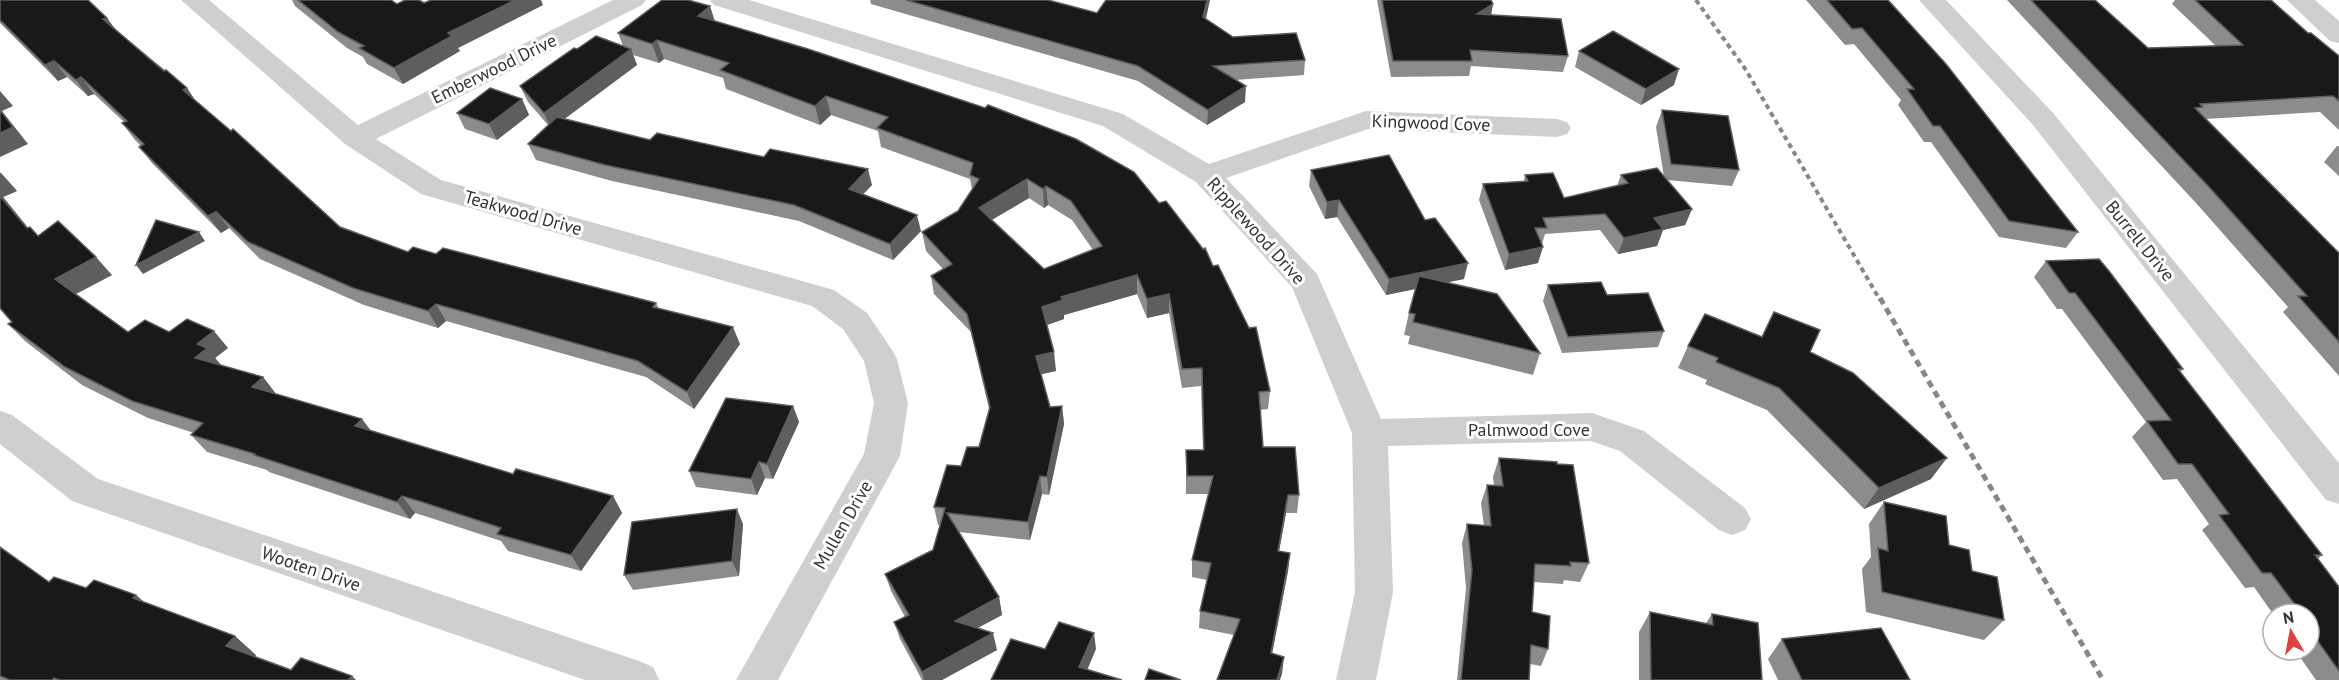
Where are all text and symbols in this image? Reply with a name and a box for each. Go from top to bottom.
street label: Emberwood Drive [427,28,560,109]
street label: Kingwood Cove [1371,109,1491,136]
street label: Ripplewood Drive [1202,172,1311,289]
street label: Teakwood Drive [462,185,585,240]
street label: Burrell Drive [2101,196,2180,286]
street label: Palmwood Cove [1468,418,1590,441]
street label: Mullen Drive [808,476,877,573]
street label: Wooten Drive [258,541,364,596]
north arrow [2261,602,2321,662]
text: N [2281,606,2295,628]

